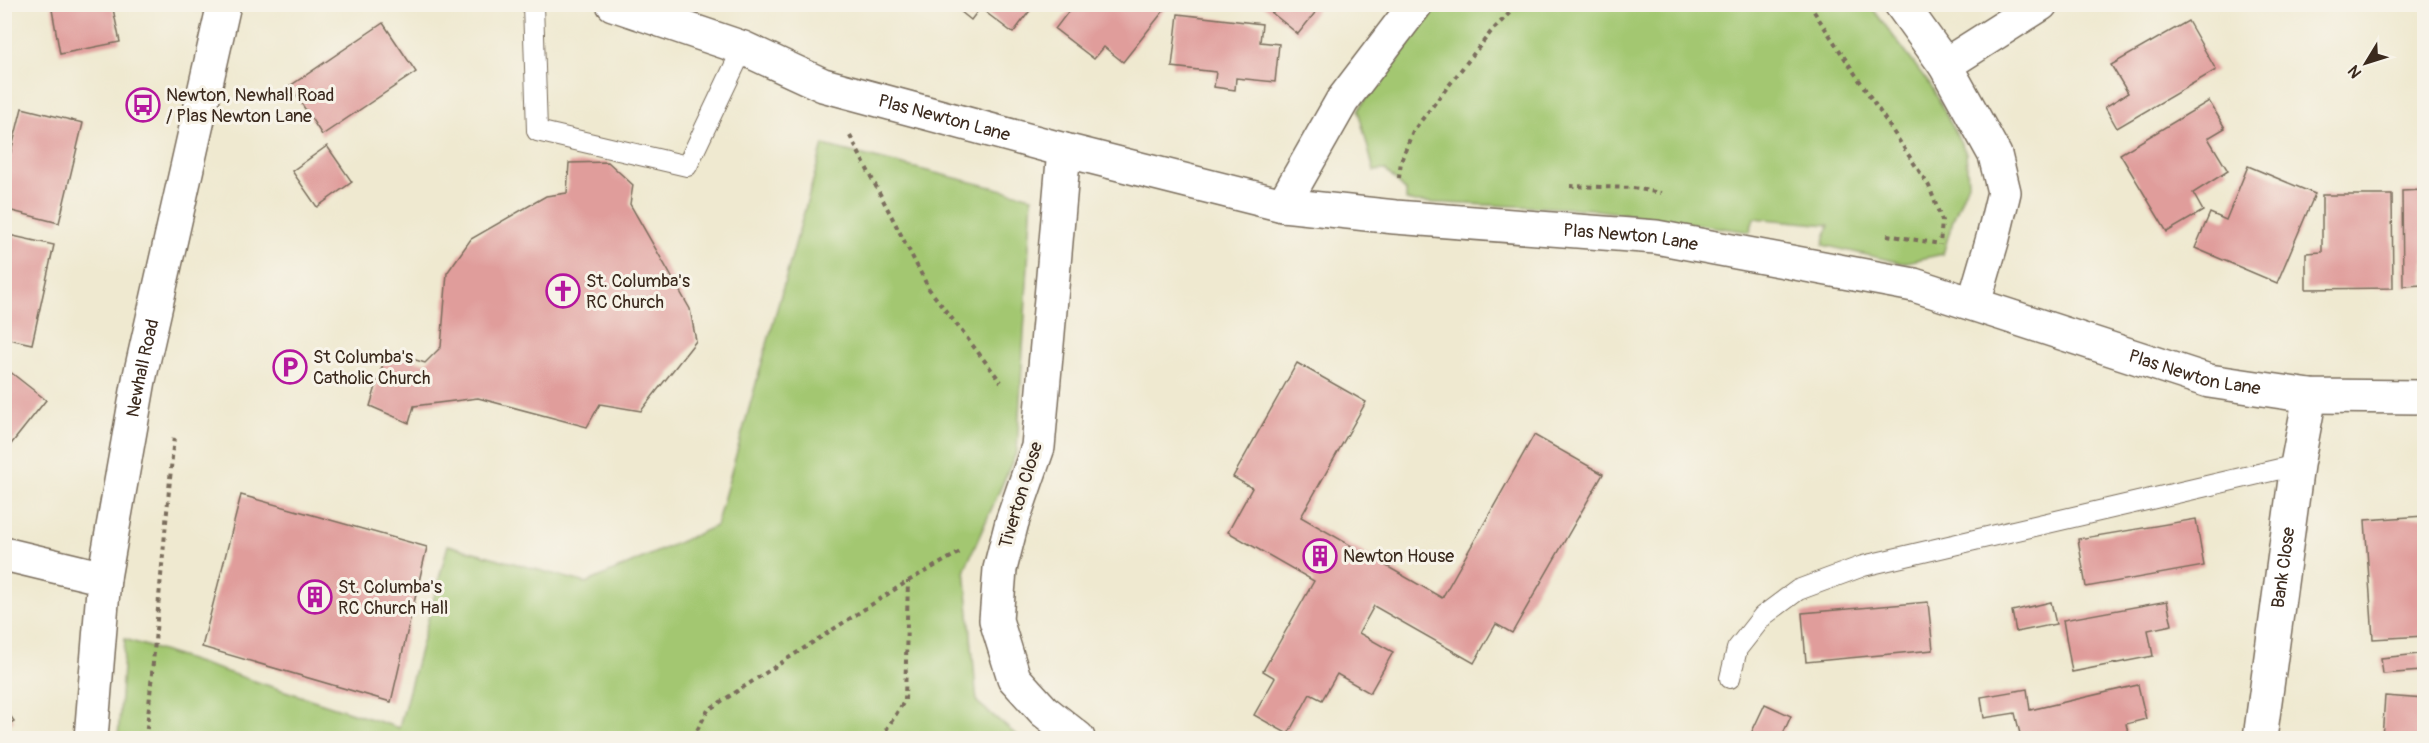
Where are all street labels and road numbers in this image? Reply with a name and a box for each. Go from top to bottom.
street label: Plas Newton Lane [876,89,1013,147]
street label: Plas Newton Lane [1562,218,1700,256]
street label: Newhall Road [121,317,164,419]
street label: Plas Newton Lane [2126,344,2262,400]
street label: Tiverton Close [994,439,1048,551]
street label: Bank Close [2266,525,2300,610]

